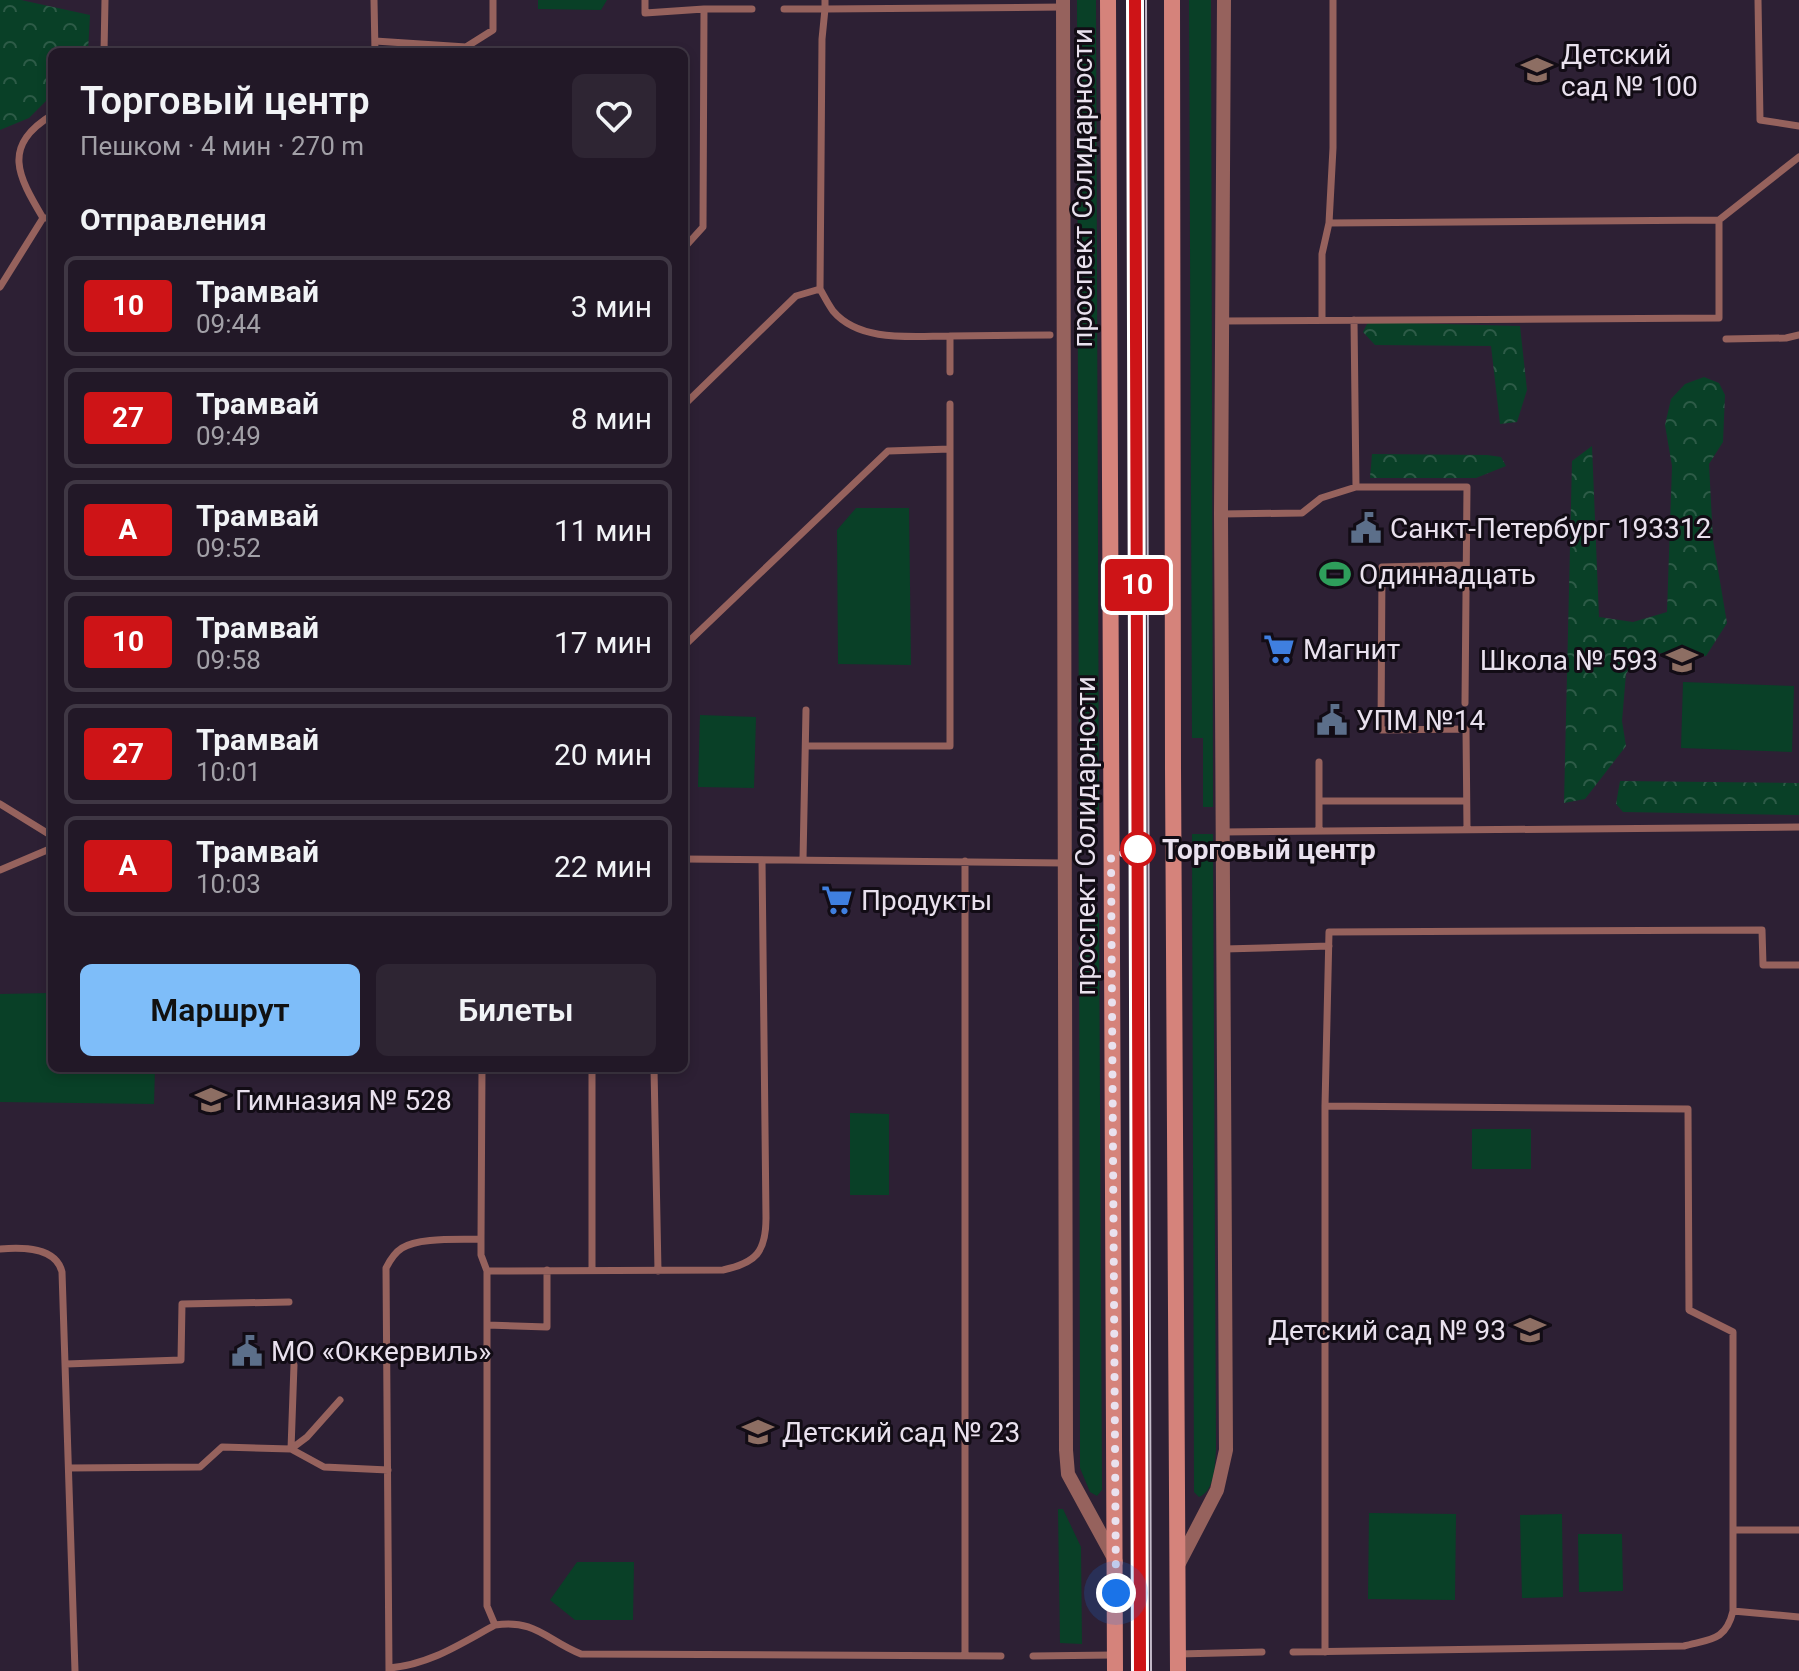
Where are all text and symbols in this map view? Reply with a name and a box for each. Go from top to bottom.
street label: проспект Солидарности [1066,28,1099,348]
place label: Детский сад № 100 [1561,38,1698,103]
school or university icon: Детский сад № 100 [1520,53,1554,87]
button: heart [572,74,656,158]
text: Торговый центр [80,79,370,123]
text: Пешком · 4 мин · 270 m [80,131,364,161]
text: Отправления [80,202,267,237]
text: Трамвай [196,274,319,309]
text: 10 [112,289,144,322]
text: 3 мин [571,289,652,324]
text: 09:44 [196,309,261,339]
text: Трамвай [196,386,319,421]
text: 27 [112,401,144,434]
text: 8 мин [571,401,652,436]
text: 09:49 [196,421,261,451]
text: Трамвай [196,498,319,533]
public building icon: Санкт-Петербург 193312 [1349,511,1383,545]
place label: Санкт-Петербург 193312 [1390,512,1711,545]
text: А [119,513,137,546]
text: 11 мин [554,513,652,548]
text: 09:52 [196,533,261,563]
sports icon: Одиннадцать [1318,557,1352,591]
place label: Одиннадцать [1359,558,1536,591]
line badge: 10 [1101,559,1173,611]
text: 10 [1121,568,1153,601]
text: Трамвай [196,610,319,645]
text: 10 [112,625,144,658]
text: 17 мин [554,625,652,660]
supermarket icon: Магнит [1262,632,1296,666]
place label: Магнит [1303,633,1400,666]
school or university icon: Школа № 593 [1665,643,1699,677]
place label: Школа № 593 [1480,644,1658,677]
text: 09:58 [196,645,261,675]
street label: проспект Солидарности [1069,676,1102,996]
public building icon: УПМ №14 [1315,703,1349,737]
place label: УПМ №14 [1356,704,1486,737]
text: Трамвай [196,722,319,757]
text: 27 [112,737,144,770]
text: 20 мин [554,737,652,772]
text: 10:01 [196,757,261,787]
marker: Торговый центр [1121,832,1155,866]
place label: Торговый центр [1162,833,1376,866]
text: Трамвай [196,834,319,869]
text: А [119,849,137,882]
text: 22 мин [554,849,652,884]
text: 10:03 [196,869,261,899]
supermarket icon: Продукты [820,883,854,917]
place label: Продукты [861,884,992,917]
button: Маршрут [80,964,360,1056]
button: Билеты [376,964,656,1056]
school or university icon: Гимназия № 528 [194,1083,228,1117]
place label: Гимназия № 528 [235,1084,452,1117]
school or university icon: Детский сад № 93 [1513,1313,1547,1347]
place label: Детский сад № 93 [1268,1314,1506,1347]
public building icon: МО «Оккервиль» [230,1334,264,1368]
place label: МО «Оккервиль» [271,1335,491,1368]
school or university icon: Детский сад № 23 [741,1415,775,1449]
place label: Детский сад № 23 [782,1416,1020,1449]
your location [1096,1573,1136,1613]

